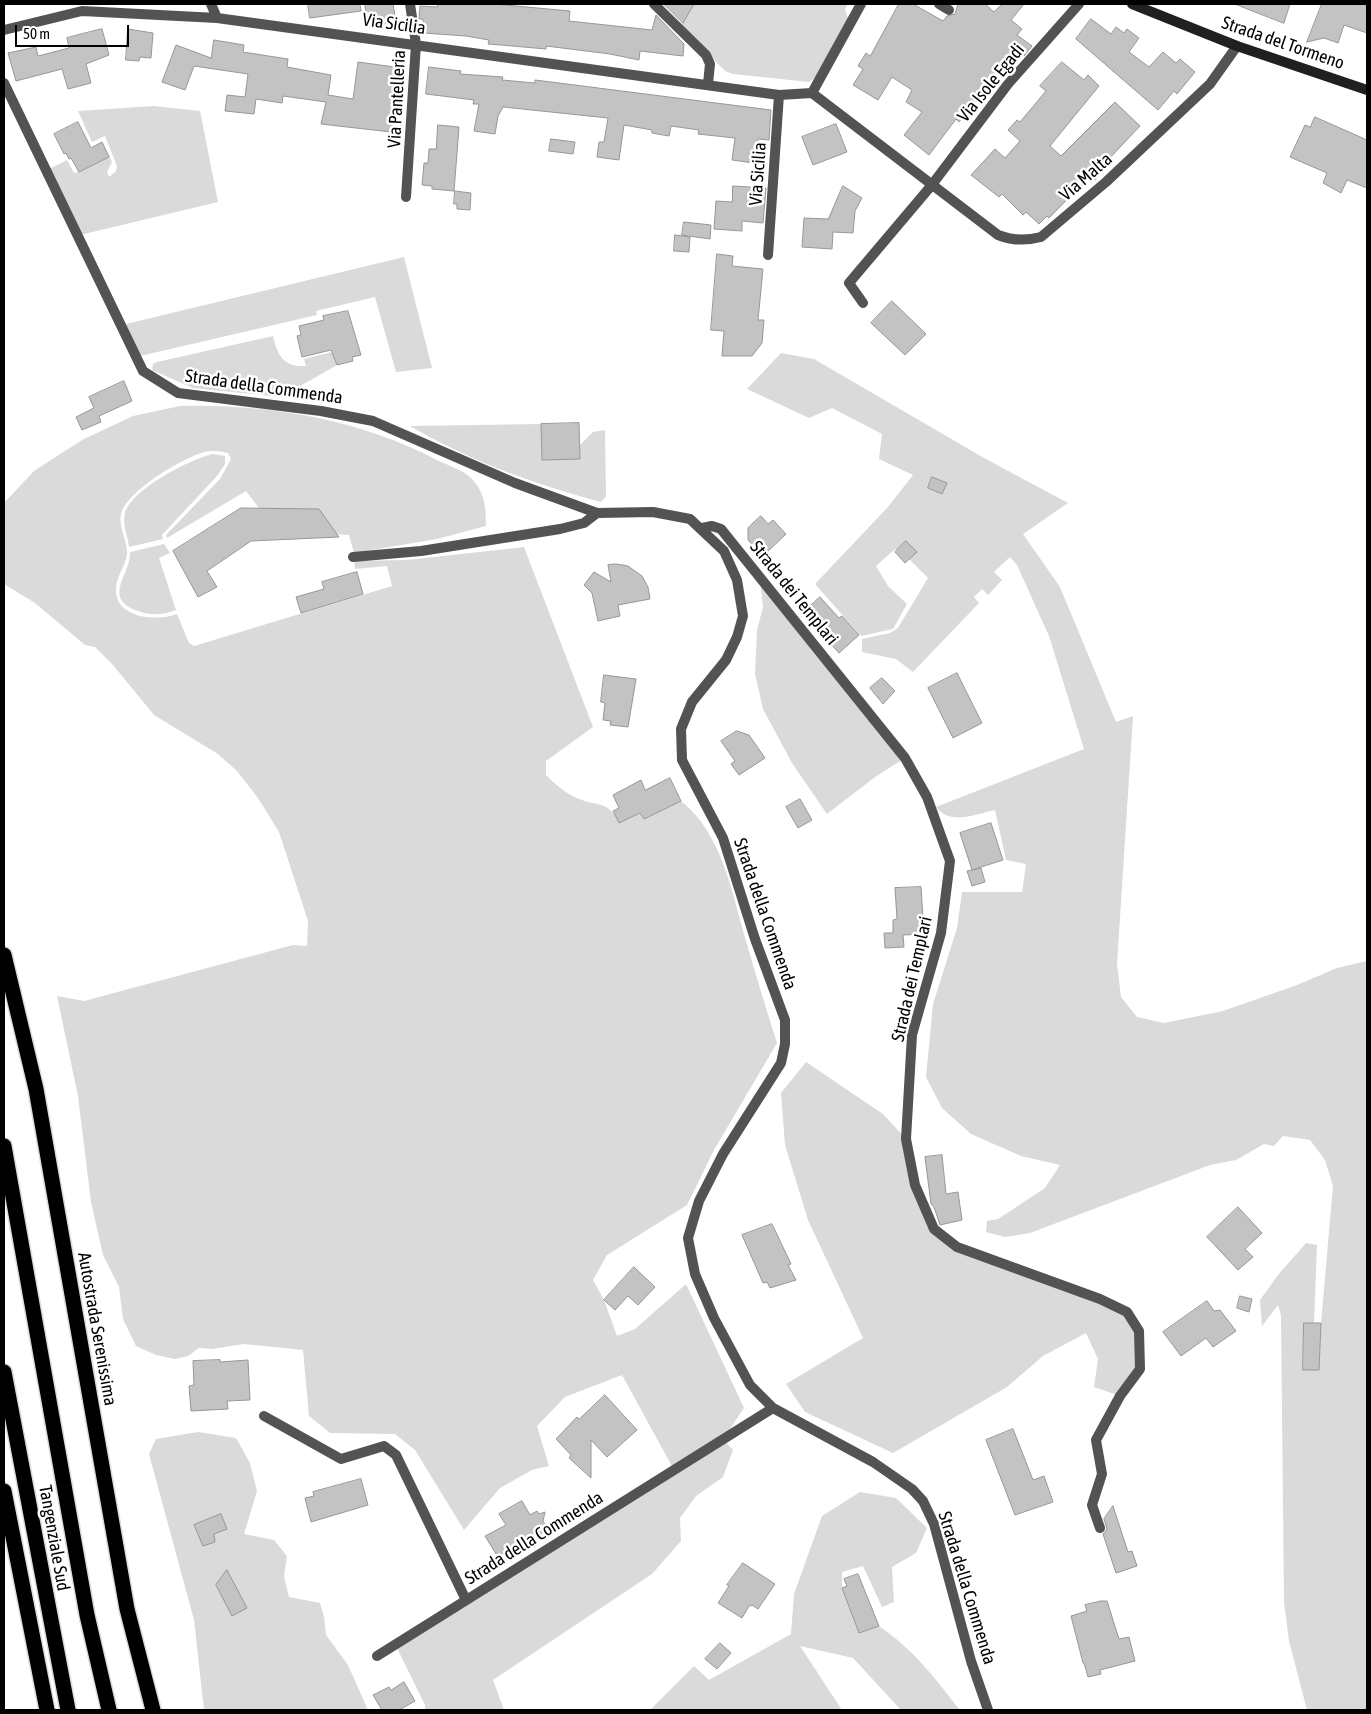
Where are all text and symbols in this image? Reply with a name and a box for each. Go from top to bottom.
street label: Via Sicilia [361,9,427,39]
street label: Strada del Tormeno [1219,12,1347,74]
scale bar [18,15,131,47]
text: 50 m [23,25,50,42]
street label: Via Isole Egadi [953,39,1029,127]
street label: Via Pantelleria [384,50,410,148]
street label: Via Sicilia [745,142,771,206]
street label: Via Malta [1055,148,1117,206]
street label: Strada della Commenda [184,365,344,409]
street label: Strada dei Templari [745,537,843,649]
street label: Strada della Commenda [729,835,801,993]
street label: Strada dei Templari [887,914,937,1044]
street label: Autostrada Serenissima [73,1251,121,1407]
street label: Tangenziale Sud [34,1483,74,1593]
street label: Strada della Commenda [461,1487,607,1589]
street label: Strada della Commenda [933,1509,1001,1667]

